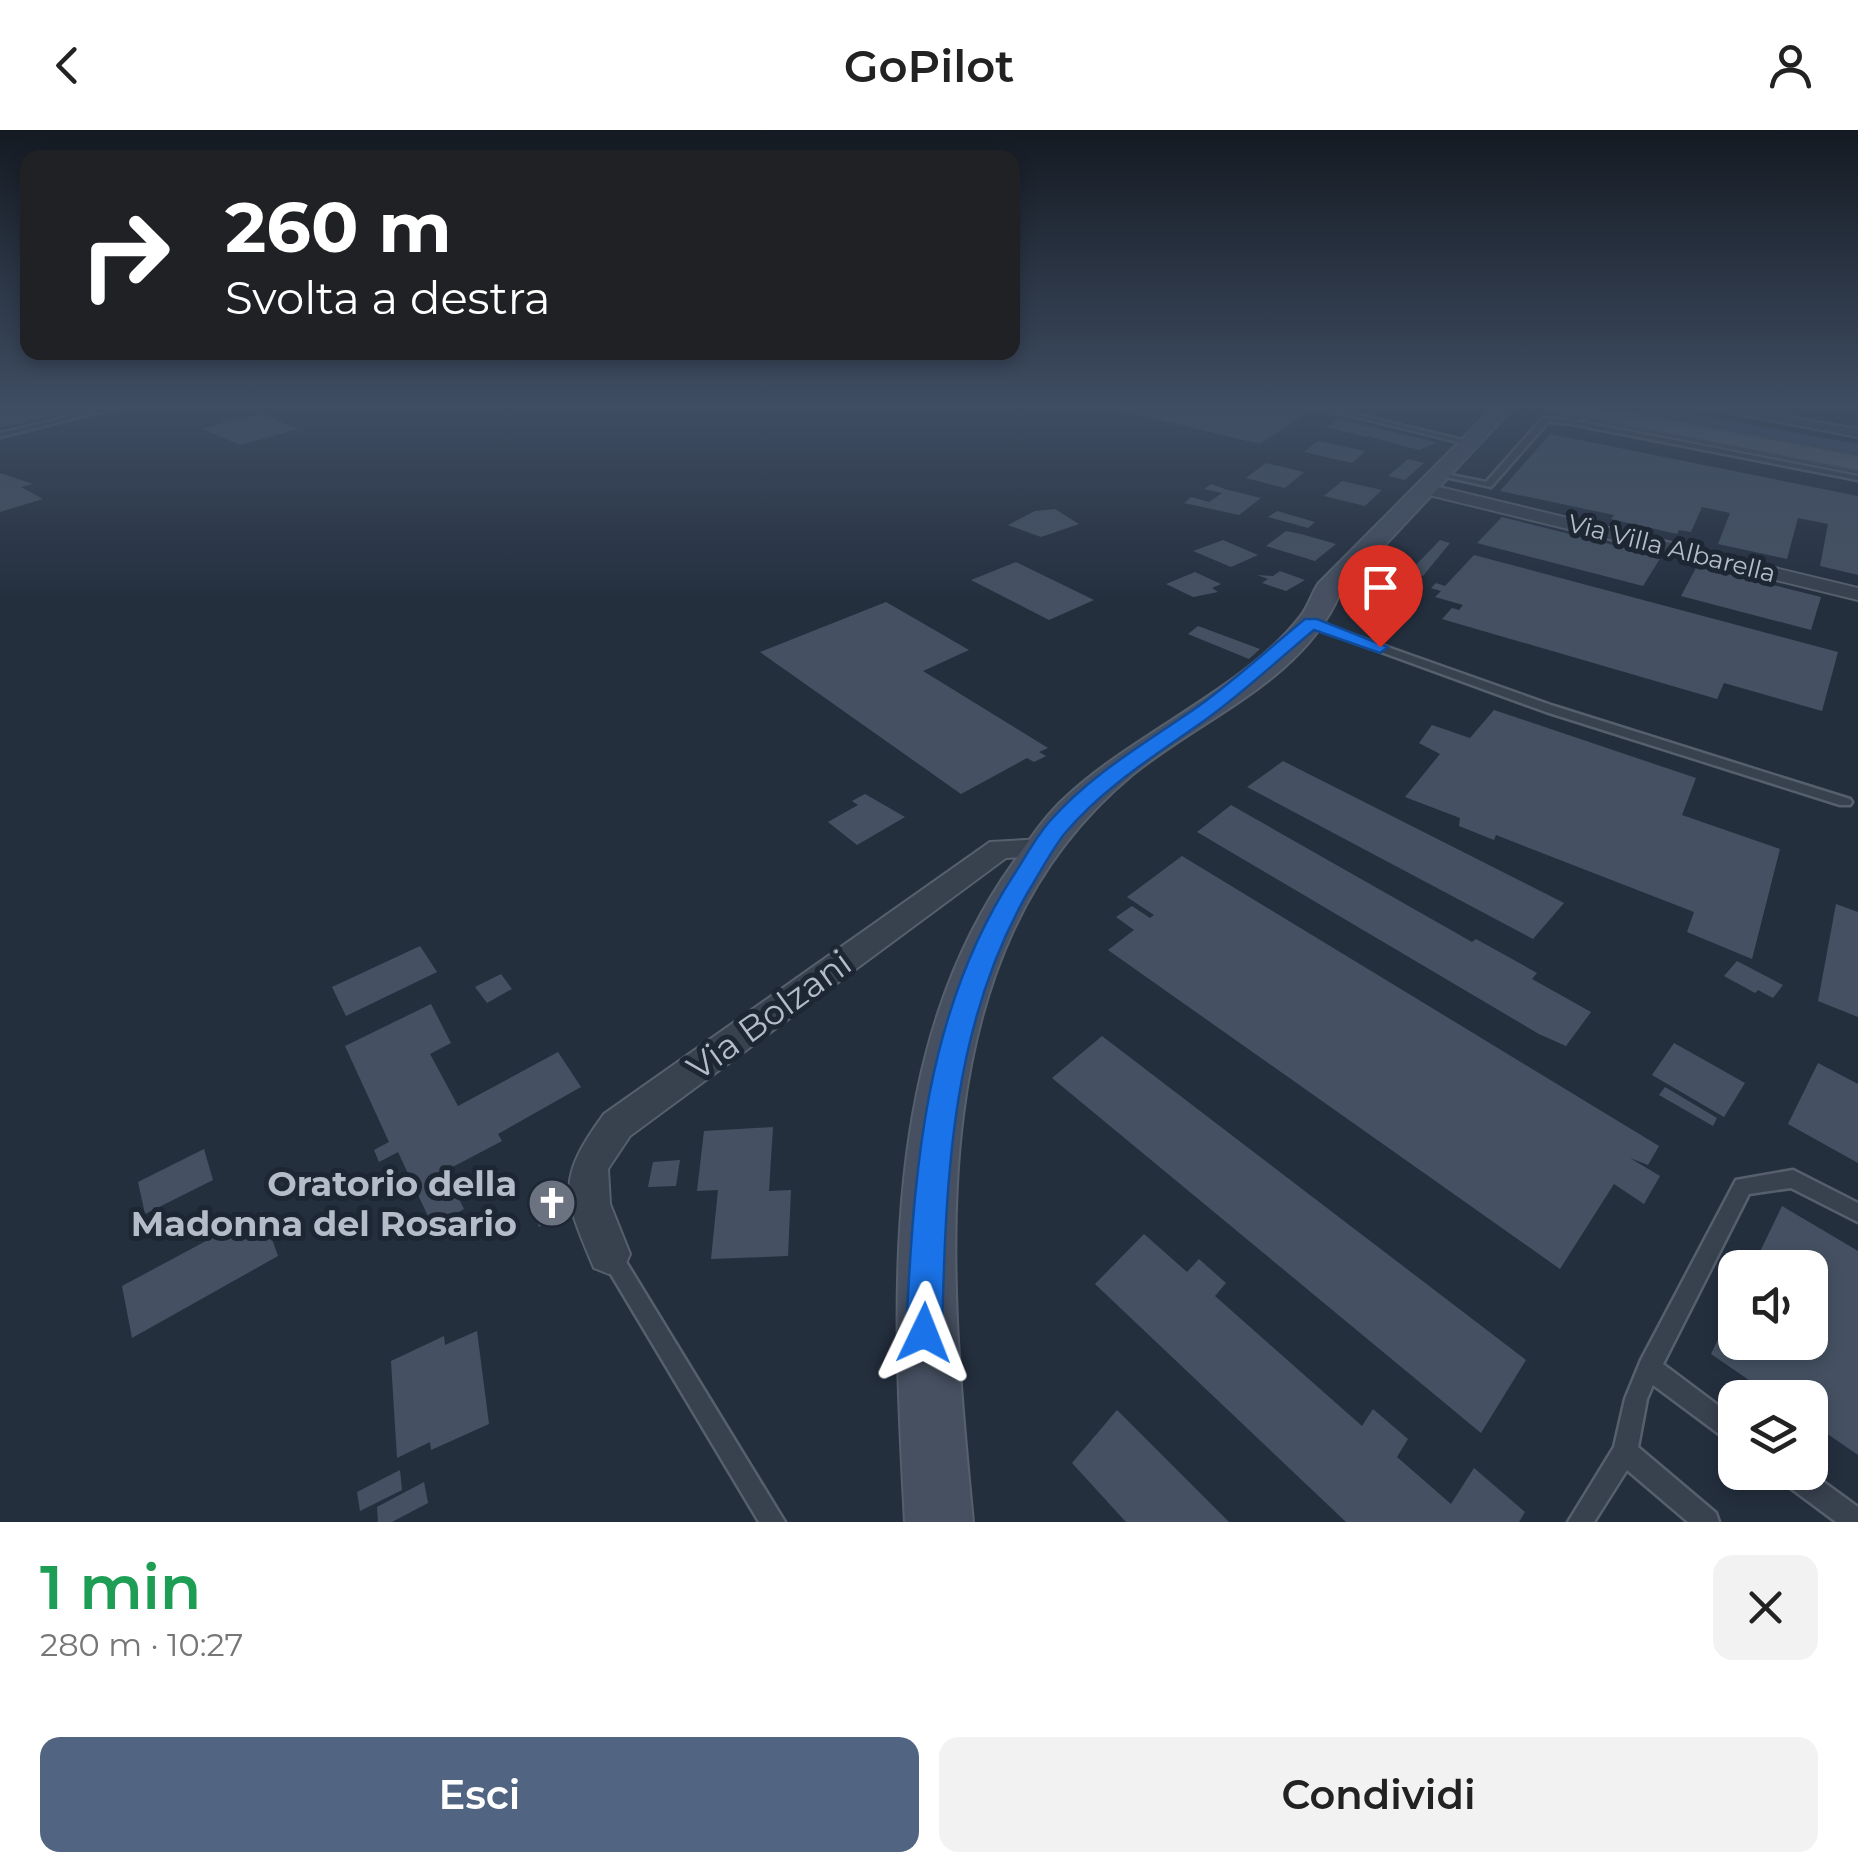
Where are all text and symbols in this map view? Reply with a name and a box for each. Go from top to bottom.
icon: back [40,38,95,93]
text: GoPilot [844,38,1014,93]
icon: person [1763,38,1818,93]
text: 260 m [225,184,452,270]
icon: right [60,190,190,320]
text: Svolta a destra [225,270,551,325]
street label: Via Villa Albarella [1565,508,1779,588]
pin [1338,545,1423,648]
icon: arrive [1353,560,1408,615]
street label: Via Bolzani [679,941,859,1089]
place label: Oratorio della Madonna del Rosario [131,1162,517,1245]
church icon: Oratorio della Madonna del Rosario [526,1177,578,1229]
map controls [1718,1250,1828,1490]
button: sound [1718,1250,1828,1360]
position arrow [872,1281,976,1385]
button: layers [1718,1380,1828,1490]
text: 1 min [40,1551,201,1624]
button: close [1713,1555,1818,1660]
text: 280 m · 10:27 [40,1625,243,1664]
button: Esci [40,1737,919,1852]
button: Condividi [939,1737,1818,1852]

